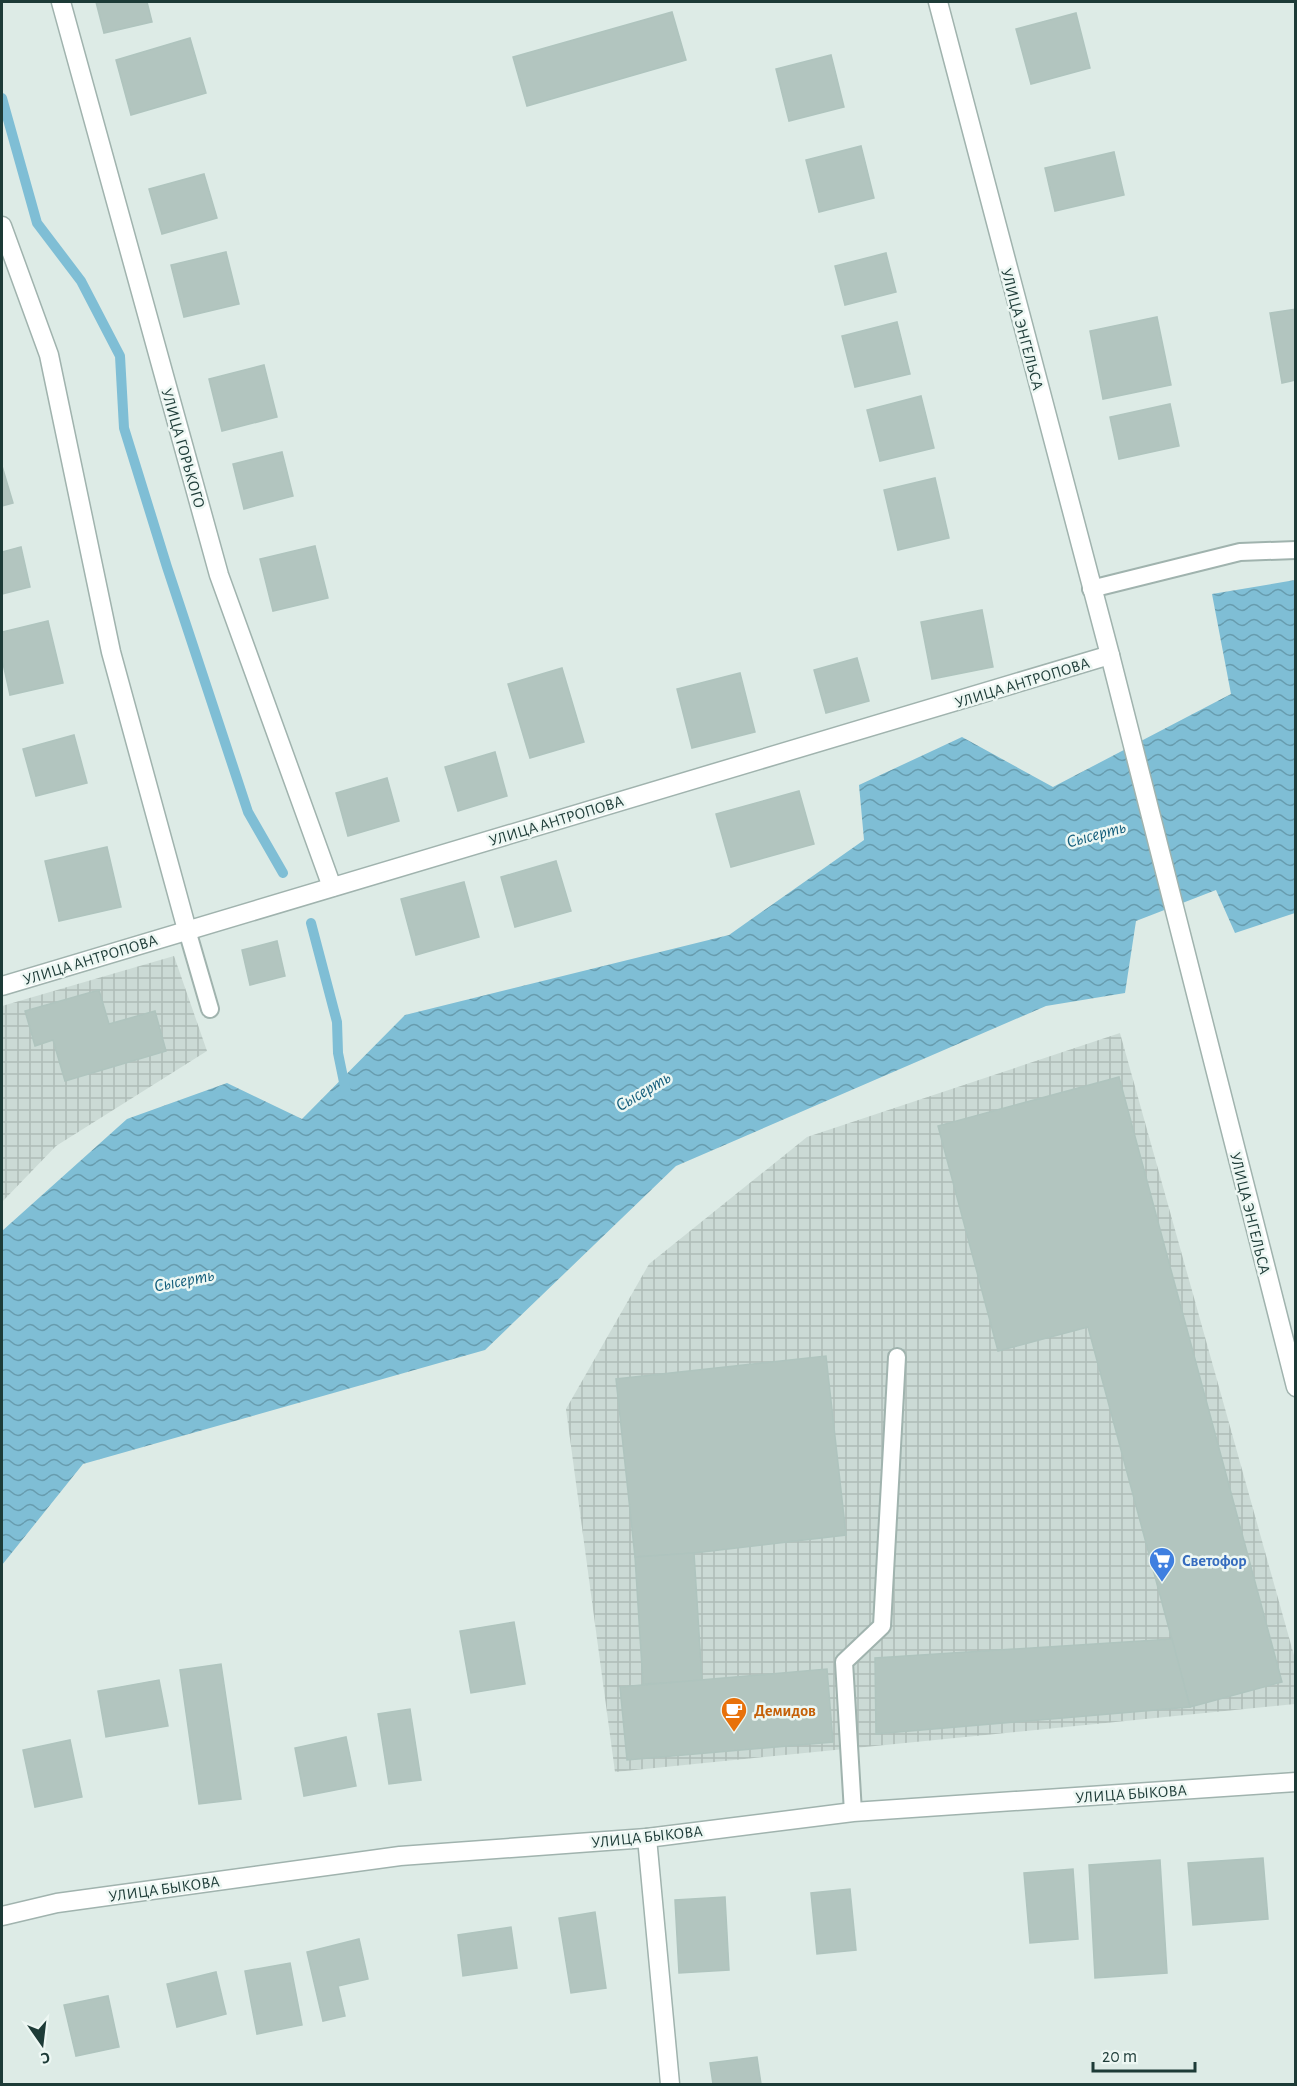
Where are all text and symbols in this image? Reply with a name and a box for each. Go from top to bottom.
street label: УЛИЦА ЭНГЕЛЬСА [998,267,1046,392]
street label: УЛИЦА ГОРЬКОГО [158,387,208,510]
street label: УЛИЦА АНТРОПОВА [953,655,1092,711]
street label: УЛИЦА АНТРОПОВА [487,793,626,849]
water label: Сысерть [1065,818,1128,852]
street label: УЛИЦА АНТРОПОВА [21,932,160,988]
water label: Сысерть [613,1068,674,1115]
street label: УЛИЦА ЭНГЕЛЬСА [1227,1150,1273,1277]
water label: Сысерть [153,1266,216,1296]
supermarket icon: Светофор [1147,1545,1177,1583]
place label: Светофор [1182,1553,1247,1569]
cafe icon: Демидов [719,1695,749,1733]
place label: Демидов [754,1703,816,1719]
street label: УЛИЦА БЫКОВА [1075,1782,1188,1806]
street label: УЛИЦА БЫКОВА [591,1823,704,1851]
street label: УЛИЦА БЫКОВА [108,1873,221,1905]
north arrow [12,2014,72,2074]
scale bar [1093,2035,1195,2073]
text: 20 m [1102,2048,1137,2066]
text: С [39,2049,52,2066]

